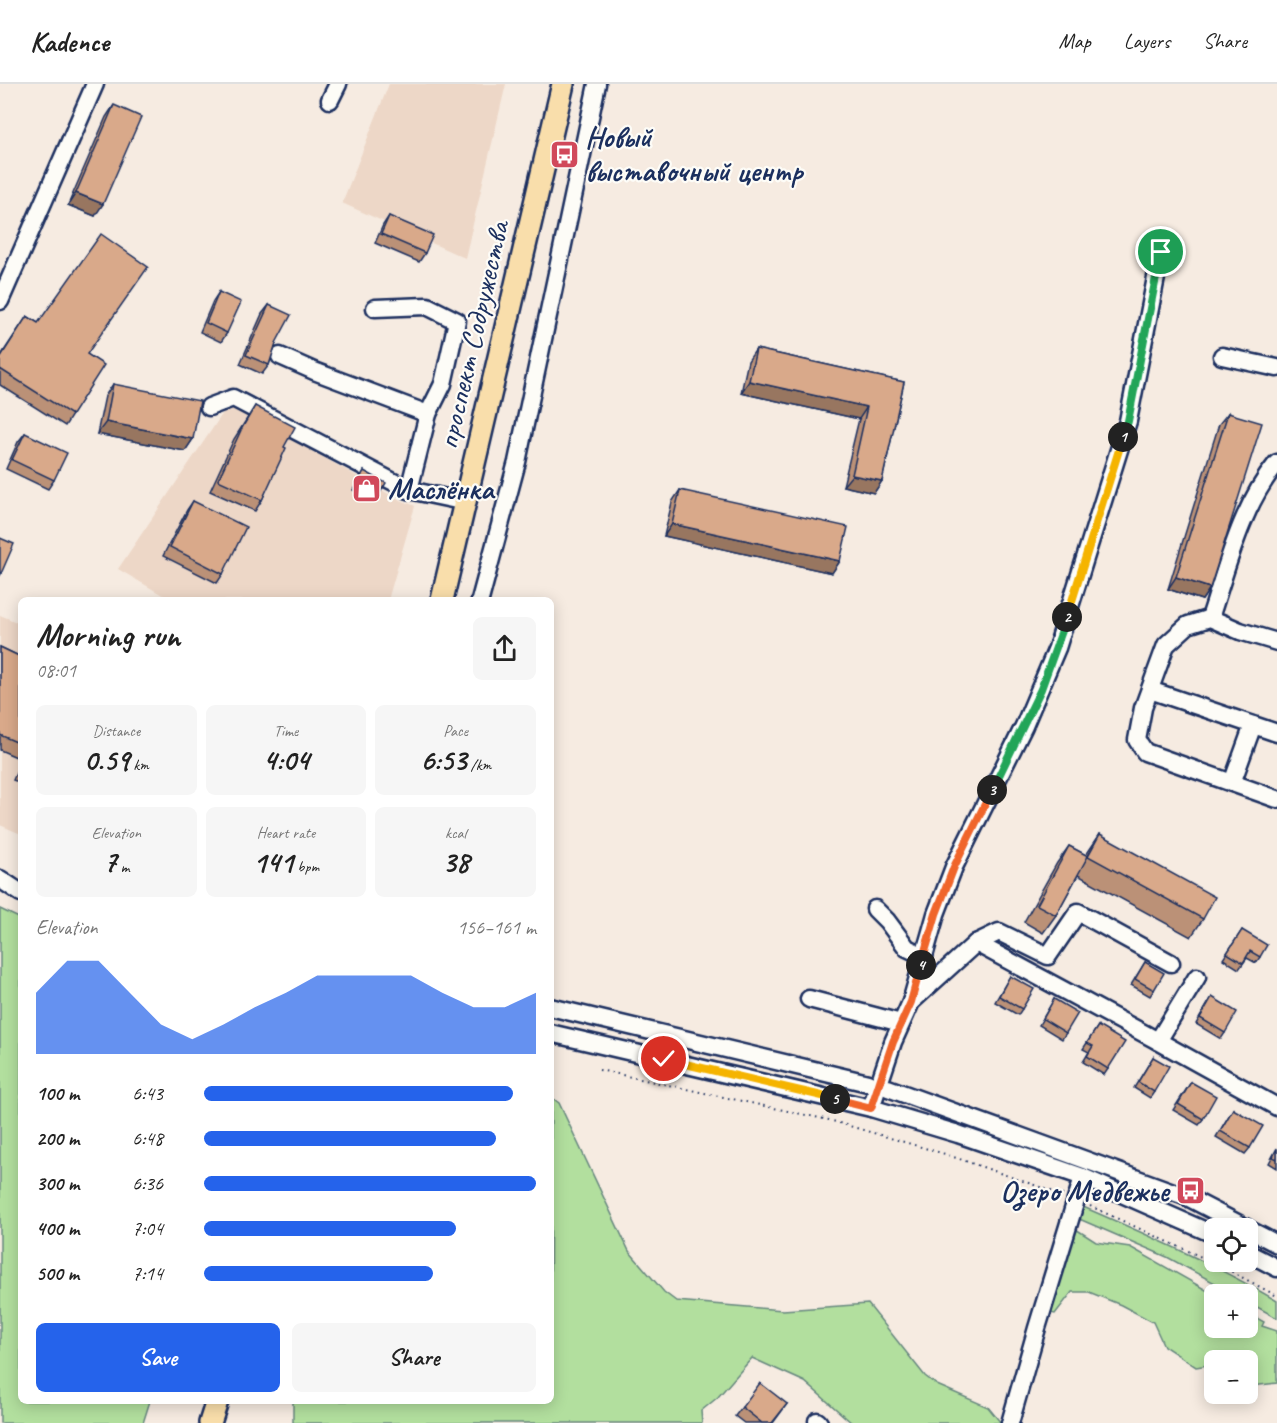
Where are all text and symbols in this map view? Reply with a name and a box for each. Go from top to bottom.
text: Kadence [30,24,109,59]
text: Map [1058,28,1091,54]
text: Layers [1124,28,1170,54]
text: Share [1203,28,1247,54]
place label: Новый выставочный центр [585,118,805,190]
bus stop icon: Новый выставочный центр [548,138,580,170]
street label: проспект Содружества [428,215,518,452]
pin [1135,226,1186,277]
icon: arrive [1144,235,1177,268]
pin: 1 [1108,422,1138,452]
text: 1 [1119,427,1127,447]
place label: Маслёнка [388,470,496,508]
shop icon: Маслёнка [351,473,383,505]
pin: 2 [1052,602,1082,632]
text: 2 [1063,607,1071,627]
text: Morning run [36,614,180,656]
button: share [473,617,536,680]
text: 08:01 [36,658,76,683]
text: Distance [92,721,140,741]
text: Time [274,721,298,741]
text: Pace [443,721,468,741]
text: 0.59 [84,741,129,779]
text: 4:04 [263,741,309,779]
text: 6:53 [420,741,467,779]
text: km [129,755,149,775]
text: /km [467,755,491,775]
pin: 3 [977,775,1007,805]
text: 3 [988,780,996,800]
text: Elevation [92,823,141,843]
text: Heart rate [257,823,315,843]
text: kcal [445,823,466,843]
text: 7 [103,843,117,881]
text: 141 [253,843,293,881]
text: 38 [442,843,469,881]
text: m [117,857,129,877]
text: bpm [293,857,319,877]
text: Elevation [36,915,98,940]
text: 156–161 m [457,915,536,940]
pin: 4 [906,950,936,980]
text: 4 [917,955,925,975]
pin [638,1033,689,1084]
icon: check [647,1042,680,1075]
text: 100 m [36,1081,79,1106]
text: 6:43 [132,1081,163,1106]
pin: 5 [820,1084,850,1114]
text: 5 [832,1089,838,1109]
text: 200 m [36,1126,79,1151]
text: 6:48 [132,1126,163,1151]
text: 300 m [36,1171,79,1196]
text: 6:36 [132,1171,163,1196]
place label: Озеро Медвежье [1000,1172,1171,1211]
bus stop icon: Озеро Медвежье [1174,1175,1206,1207]
text: 400 m [36,1216,79,1241]
text: 7:04 [132,1216,163,1241]
map controls [1204,1218,1258,1404]
button: locate [1204,1218,1258,1272]
text: 500 m [36,1261,79,1286]
text: 7:14 [132,1261,163,1286]
button: + [1204,1284,1258,1338]
button: Save [36,1323,280,1392]
button: Share [292,1323,536,1392]
button: − [1204,1350,1258,1404]

